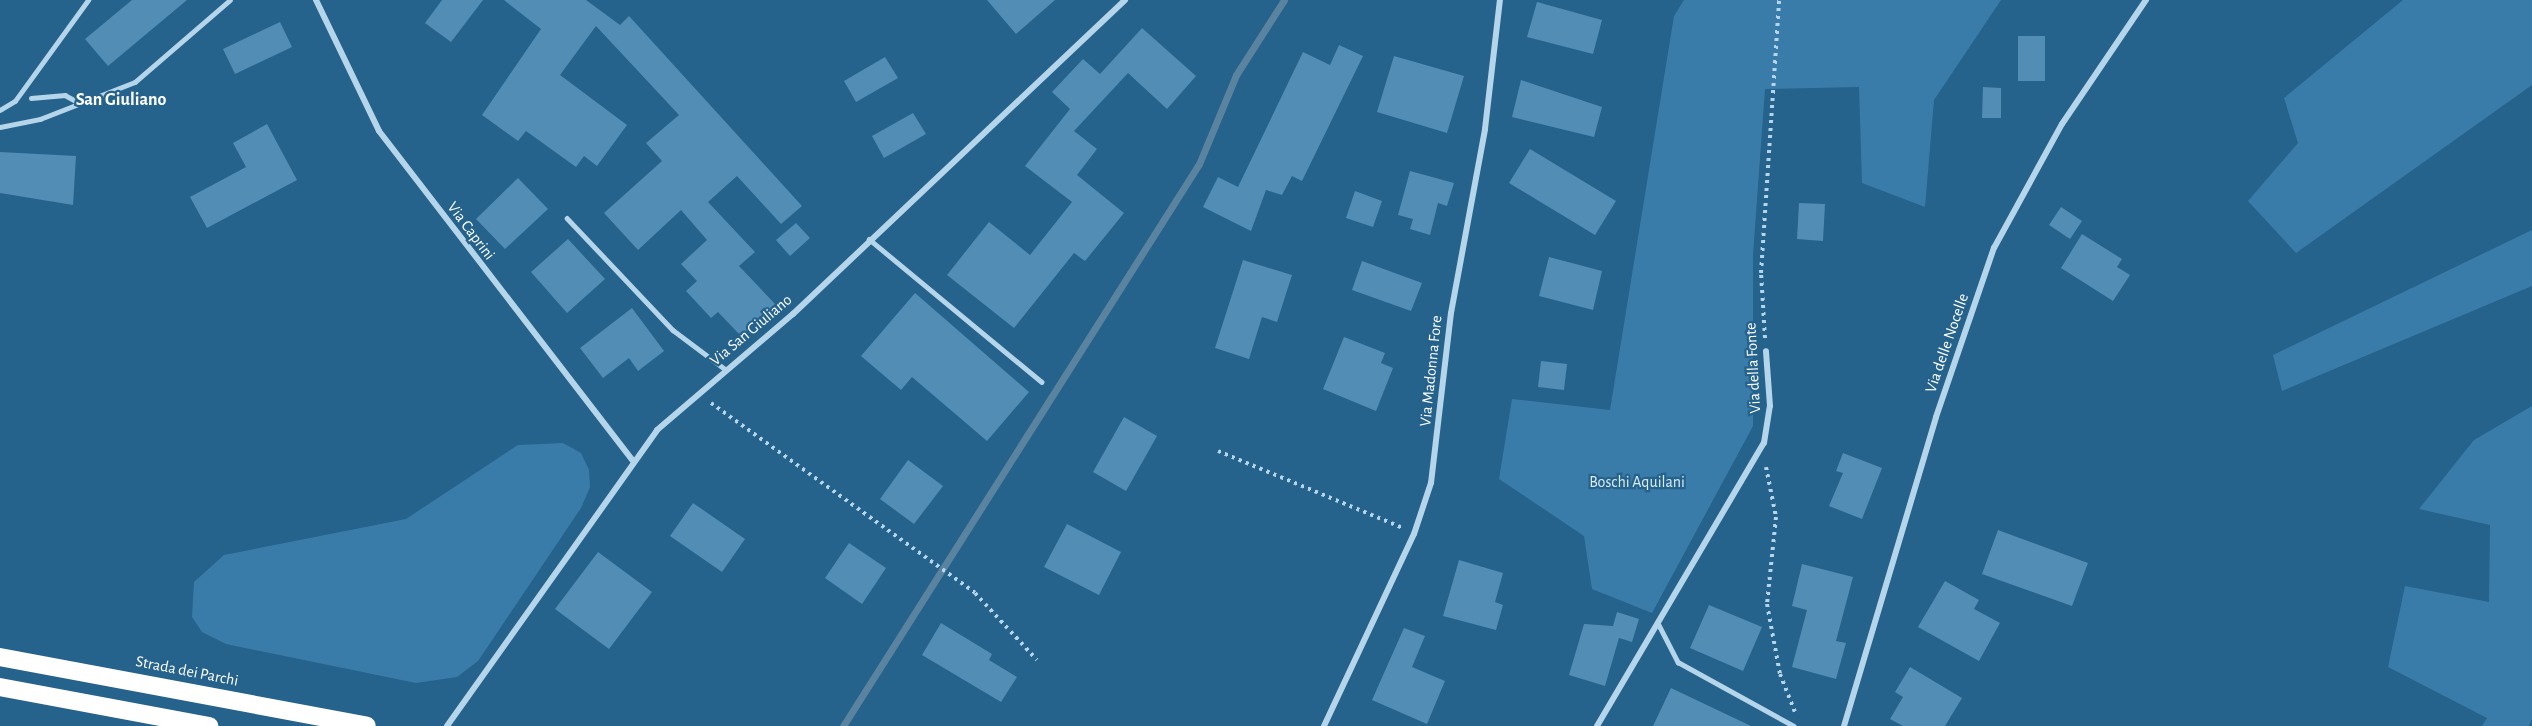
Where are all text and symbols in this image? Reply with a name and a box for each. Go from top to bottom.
district label: San Giuliano [76,89,166,111]
street label: Via Caprini [443,198,499,264]
street label: Via San Giuliano [706,290,796,370]
street label: Via delle Nocelle [1921,291,1973,395]
street label: Via Madonna Fore [1416,314,1446,428]
street label: Via della Fonte [1741,322,1765,414]
park label: Boschi Aquilani [1589,472,1685,492]
street label: Strada dei Parchi [134,652,240,690]

